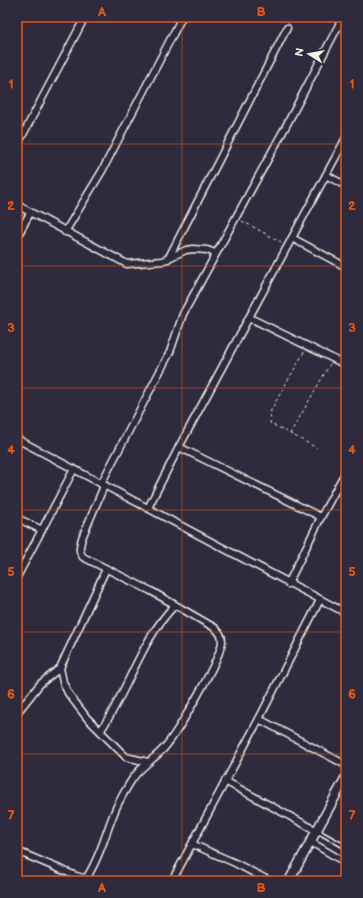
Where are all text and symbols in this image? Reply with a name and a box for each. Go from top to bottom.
text: A [97,4,106,20]
text: B [256,4,266,20]
north arrow [289,34,329,74]
text: N [293,47,307,57]
text: 1 [8,76,14,92]
text: 1 [349,76,355,92]
text: 2 [7,198,15,214]
text: 2 [348,198,356,214]
text: 3 [7,320,15,336]
text: 3 [348,320,356,336]
text: 4 [7,442,15,458]
text: 4 [348,442,356,458]
text: 5 [7,564,15,580]
text: 5 [348,564,356,580]
text: 6 [7,686,15,702]
text: 6 [348,686,356,702]
text: 7 [7,808,15,824]
text: 7 [348,808,356,824]
text: A [97,880,106,896]
text: B [256,880,266,896]

